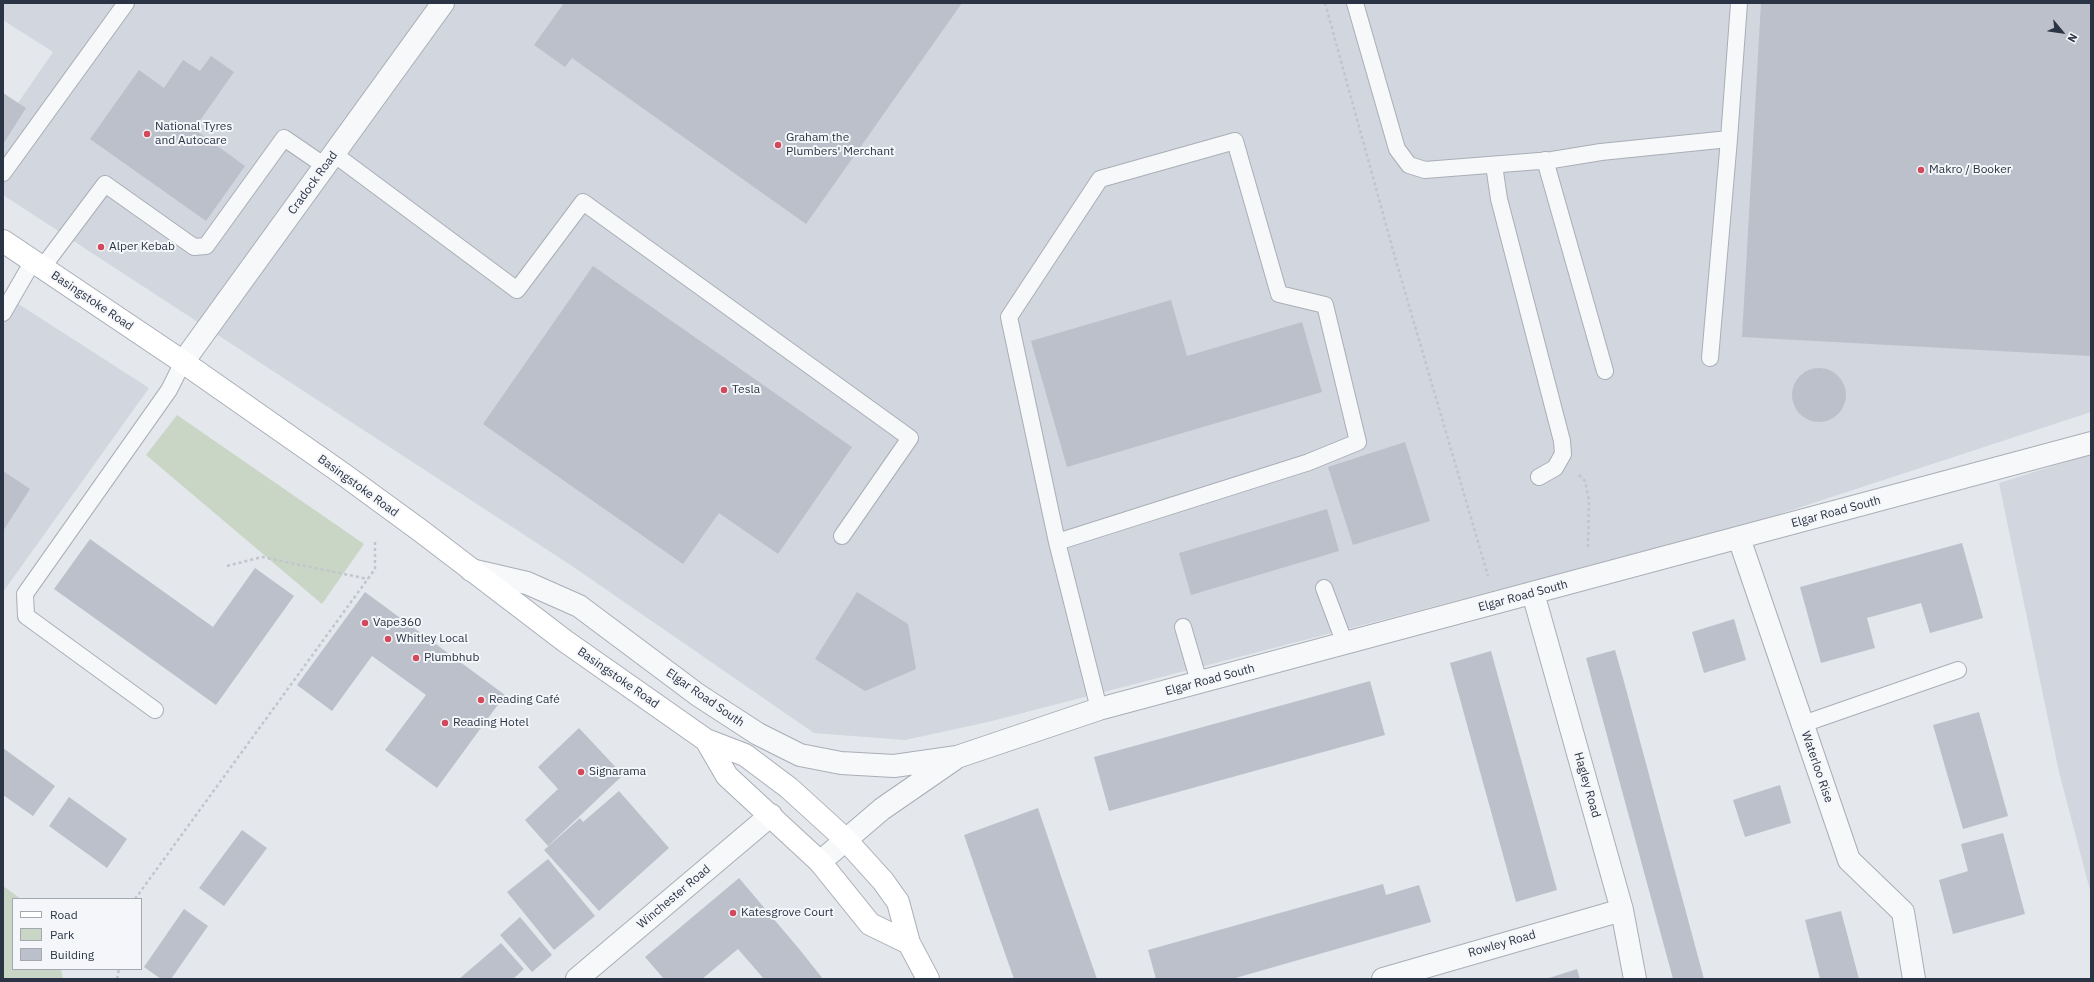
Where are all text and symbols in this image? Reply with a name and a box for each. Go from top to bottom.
north arrow [2042,12,2082,52]
text: N [2064,31,2081,45]
place label: National Tyres and Autocare [155,120,232,148]
marker: National Tyres and Autocare [142,129,152,139]
place label: Graham the Plumbers' Merchant [786,131,894,159]
marker: Graham the Plumbers' Merchant [773,140,783,150]
street label: Cradock Road [285,149,341,217]
place label: Makro / Booker [1929,163,2011,177]
marker: Makro / Booker [1916,165,1926,175]
place label: Alper Kebab [109,240,175,254]
marker: Alper Kebab [96,242,106,252]
street label: Basingstoke Road [48,268,136,334]
place label: Tesla [732,383,760,397]
marker: Tesla [719,385,729,395]
street label: Basingstoke Road [315,452,401,520]
street label: Elgar Road South [1790,493,1882,531]
street label: Elgar Road South [1477,577,1569,615]
place label: Vape360 [373,616,422,630]
marker: Vape360 [360,618,370,628]
place label: Whitley Local [396,632,468,646]
marker: Whitley Local [383,634,393,644]
street label: Basingstoke Road [575,645,661,711]
place label: Plumbhub [424,651,479,665]
marker: Plumbhub [411,653,421,663]
street label: Elgar Road South [1164,661,1256,699]
street label: Elgar Road South [663,666,747,730]
place label: Reading Café [489,693,560,707]
marker: Reading Café [476,695,486,705]
place label: Reading Hotel [453,716,529,730]
marker: Reading Hotel [440,718,450,728]
street label: Waterloo Rise [1798,729,1836,805]
street label: Hagley Road [1571,751,1603,819]
place label: Signarama [589,765,646,779]
marker: Signarama [576,767,586,777]
street label: Winchester Road [634,862,714,932]
legend [12,898,142,970]
place label: Katesgrove Court [741,906,833,920]
text: Road [50,907,78,922]
marker: Katesgrove Court [728,908,738,918]
text: Park [50,927,74,942]
street label: Rowley Road [1467,927,1537,961]
text: Building [50,947,94,962]

